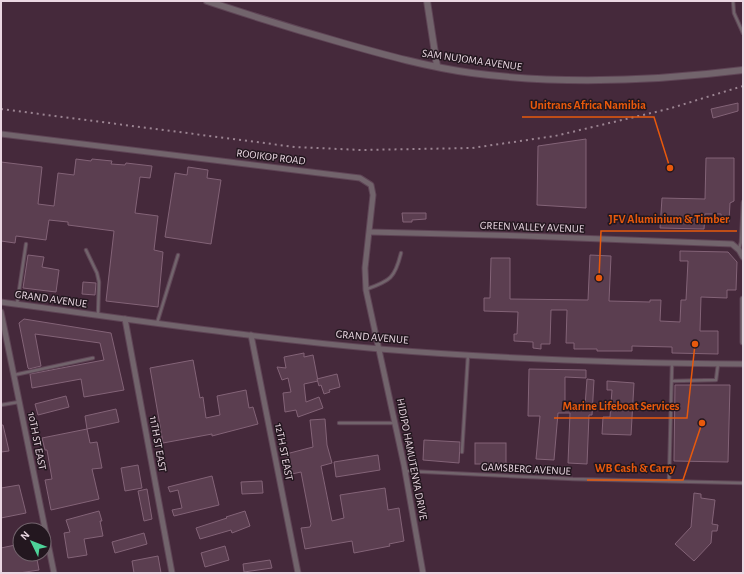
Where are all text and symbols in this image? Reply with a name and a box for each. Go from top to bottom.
street label: SAM NUJOMA AVENUE [421,48,523,73]
callout: Unitrans Africa Namibia [522,93,654,117]
text: Unitrans Africa Namibia [530,99,646,111]
street label: ROOIKOP ROAD [236,147,306,167]
callout: JFV Aluminium & Timber [601,207,737,231]
text: JFV Aluminium & Timber [609,213,730,225]
street label: GREEN VALLEY AVENUE [480,220,585,234]
street label: GRAND AVENUE [14,288,89,310]
street label: GRAND AVENUE [335,328,409,346]
callout: Marine Lifeboat Services [554,394,687,418]
street label: HIDIPO HAMUTENYA DRIVE [395,397,429,521]
text: Marine Lifeboat Services [563,400,680,412]
street label: 10TH ST EAST [26,411,48,471]
street label: 11TH ST EAST [148,415,168,473]
street label: 12TH ST EAST [273,423,295,482]
callout: WB Cash & Carry [587,456,683,480]
street label: GAMSBERG AVENUE [481,461,572,477]
text: WB Cash & Carry [595,462,676,475]
north arrow [12,522,52,562]
text: N [18,529,32,542]

